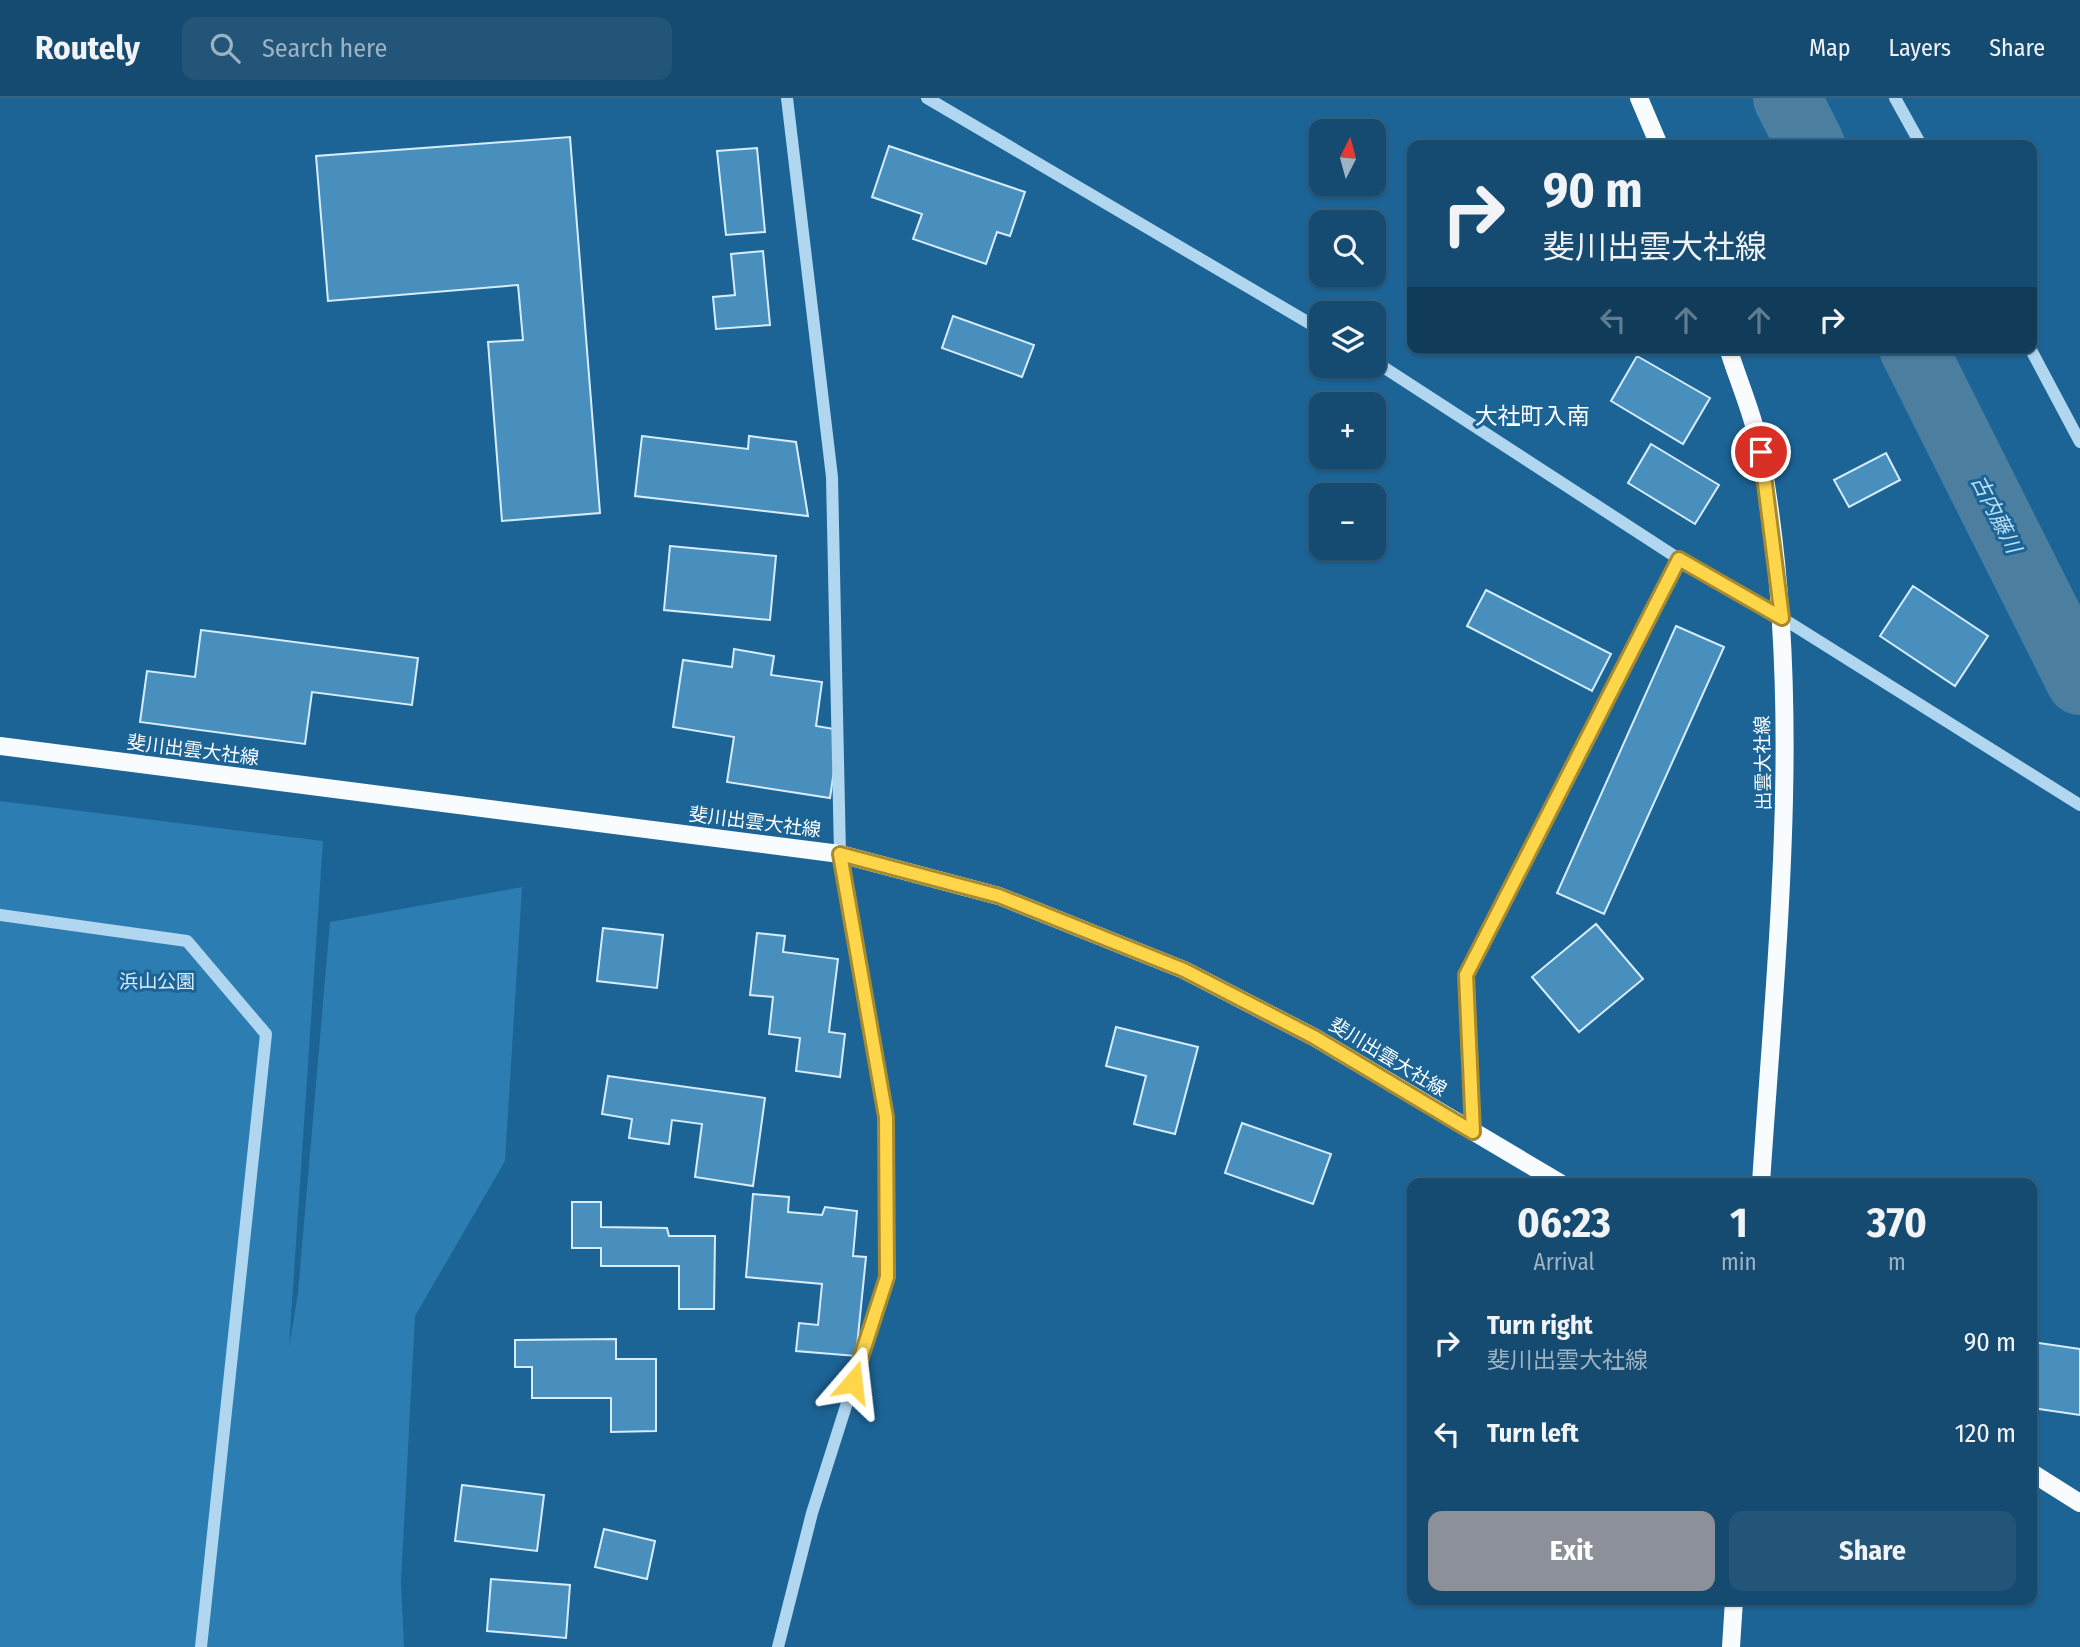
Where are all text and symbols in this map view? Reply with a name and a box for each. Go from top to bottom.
search box [182,17,672,80]
text: Routely [35,28,140,68]
icon: search [206,29,244,67]
text: Search here [262,33,387,64]
text: Map [1809,34,1851,62]
text: Layers [1889,34,1951,62]
text: Share [1989,34,2045,62]
north arrow [1309,119,1386,196]
map controls [1309,119,1386,560]
text: 90 m [1543,161,1643,220]
icon: right [1428,168,1519,259]
button: search [1309,210,1386,287]
text: 斐川出雲大社線 [1543,228,1767,266]
button: layers [1309,301,1386,378]
icon: left [1594,301,1632,339]
icon: ahead [1667,301,1705,339]
icon: ahead [1740,301,1778,339]
icon: right [1813,301,1851,339]
button: + [1309,392,1386,469]
district label: 大社町入南 [1475,402,1590,430]
pin [1731,422,1791,482]
icon: arrive [1742,433,1780,471]
water label: 古内藤川 [1965,471,2028,559]
button: − [1309,483,1386,560]
street label: 出雲大社線 [1751,715,1775,811]
street label: 斐川出雲大社線 [126,730,260,770]
street label: 斐川出雲大社線 [688,802,822,842]
park label: 浜山公園 [119,970,195,993]
street label: 斐川出雲大社線 [1325,1013,1451,1101]
text: 06:23 [1517,1198,1611,1248]
text: 1 [1730,1198,1748,1248]
text: 370 [1867,1198,1927,1248]
text: Arrival [1534,1248,1595,1276]
text: min [1721,1248,1757,1276]
text: m [1888,1248,1906,1276]
text: Turn right [1487,1310,1593,1341]
icon: right [1428,1324,1466,1362]
text: 90 m [1964,1327,2016,1358]
position arrow [816,1345,890,1419]
text: 斐川出雲大社線 [1487,1346,1648,1374]
icon: left [1428,1415,1466,1453]
text: Turn left [1487,1418,1579,1449]
text: 120 m [1955,1418,2016,1449]
button: Exit [1428,1511,1715,1591]
button: Share [1729,1511,2016,1591]

